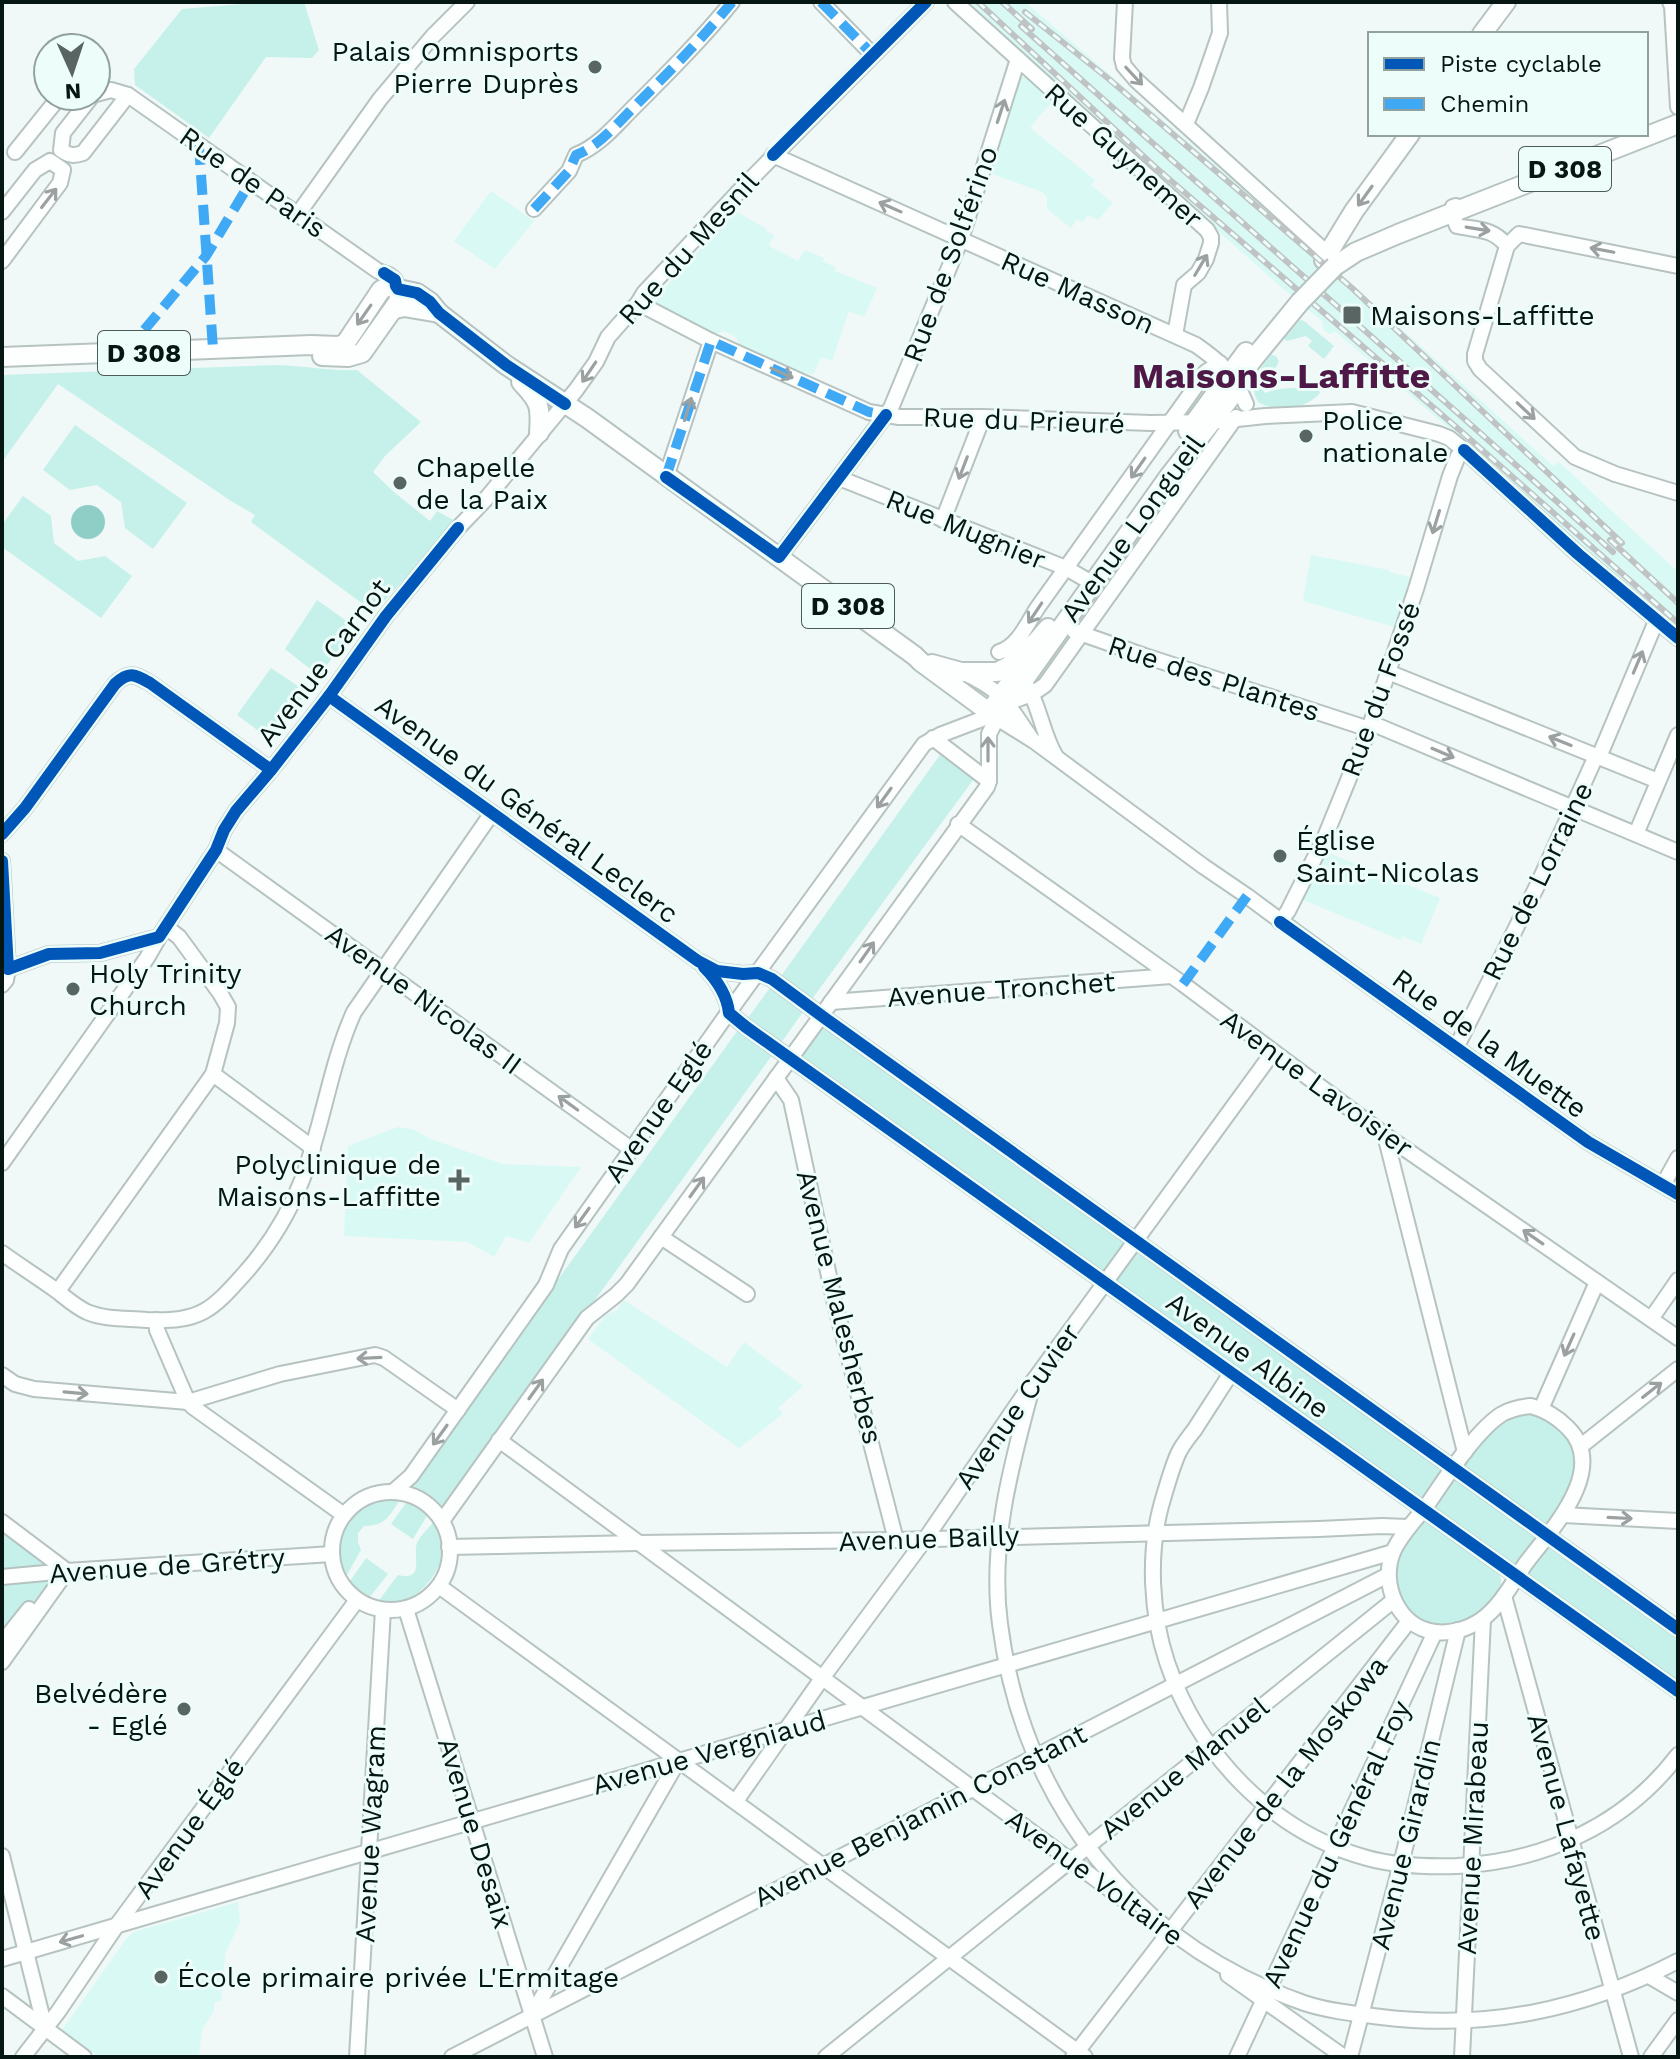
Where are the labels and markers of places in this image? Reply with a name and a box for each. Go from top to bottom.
place label: Palais Omnisports Pierre Duprès [331,35,579,100]
marker: Palais Omnisports Pierre Duprès [586,58,604,76]
place label: Maisons-Laffitte [1370,299,1595,332]
marker: Maisons-Laffitte [1341,304,1363,326]
place label: Police nationale [1322,404,1449,469]
marker: Police nationale [1297,427,1315,445]
place label: Chapelle de la Paix [416,451,548,516]
marker: Chapelle de la Paix [391,474,409,492]
place label: Église Saint-Nicolas [1296,824,1479,889]
marker: Église Saint-Nicolas [1271,847,1289,865]
place label: Holy Trinity Church [89,957,242,1022]
marker: Holy Trinity Church [64,980,82,998]
place label: Polyclinique de Maisons-Laffitte [216,1148,441,1213]
marker: Polyclinique de Maisons-Laffitte [448,1169,470,1191]
place label: Belvédère - Eglé [34,1677,168,1742]
marker: Belvédère - Eglé [175,1700,193,1718]
place label: École primaire privée L'Ermitage [177,1961,619,1994]
marker: École primaire privée L'Ermitage [152,1968,170,1986]

